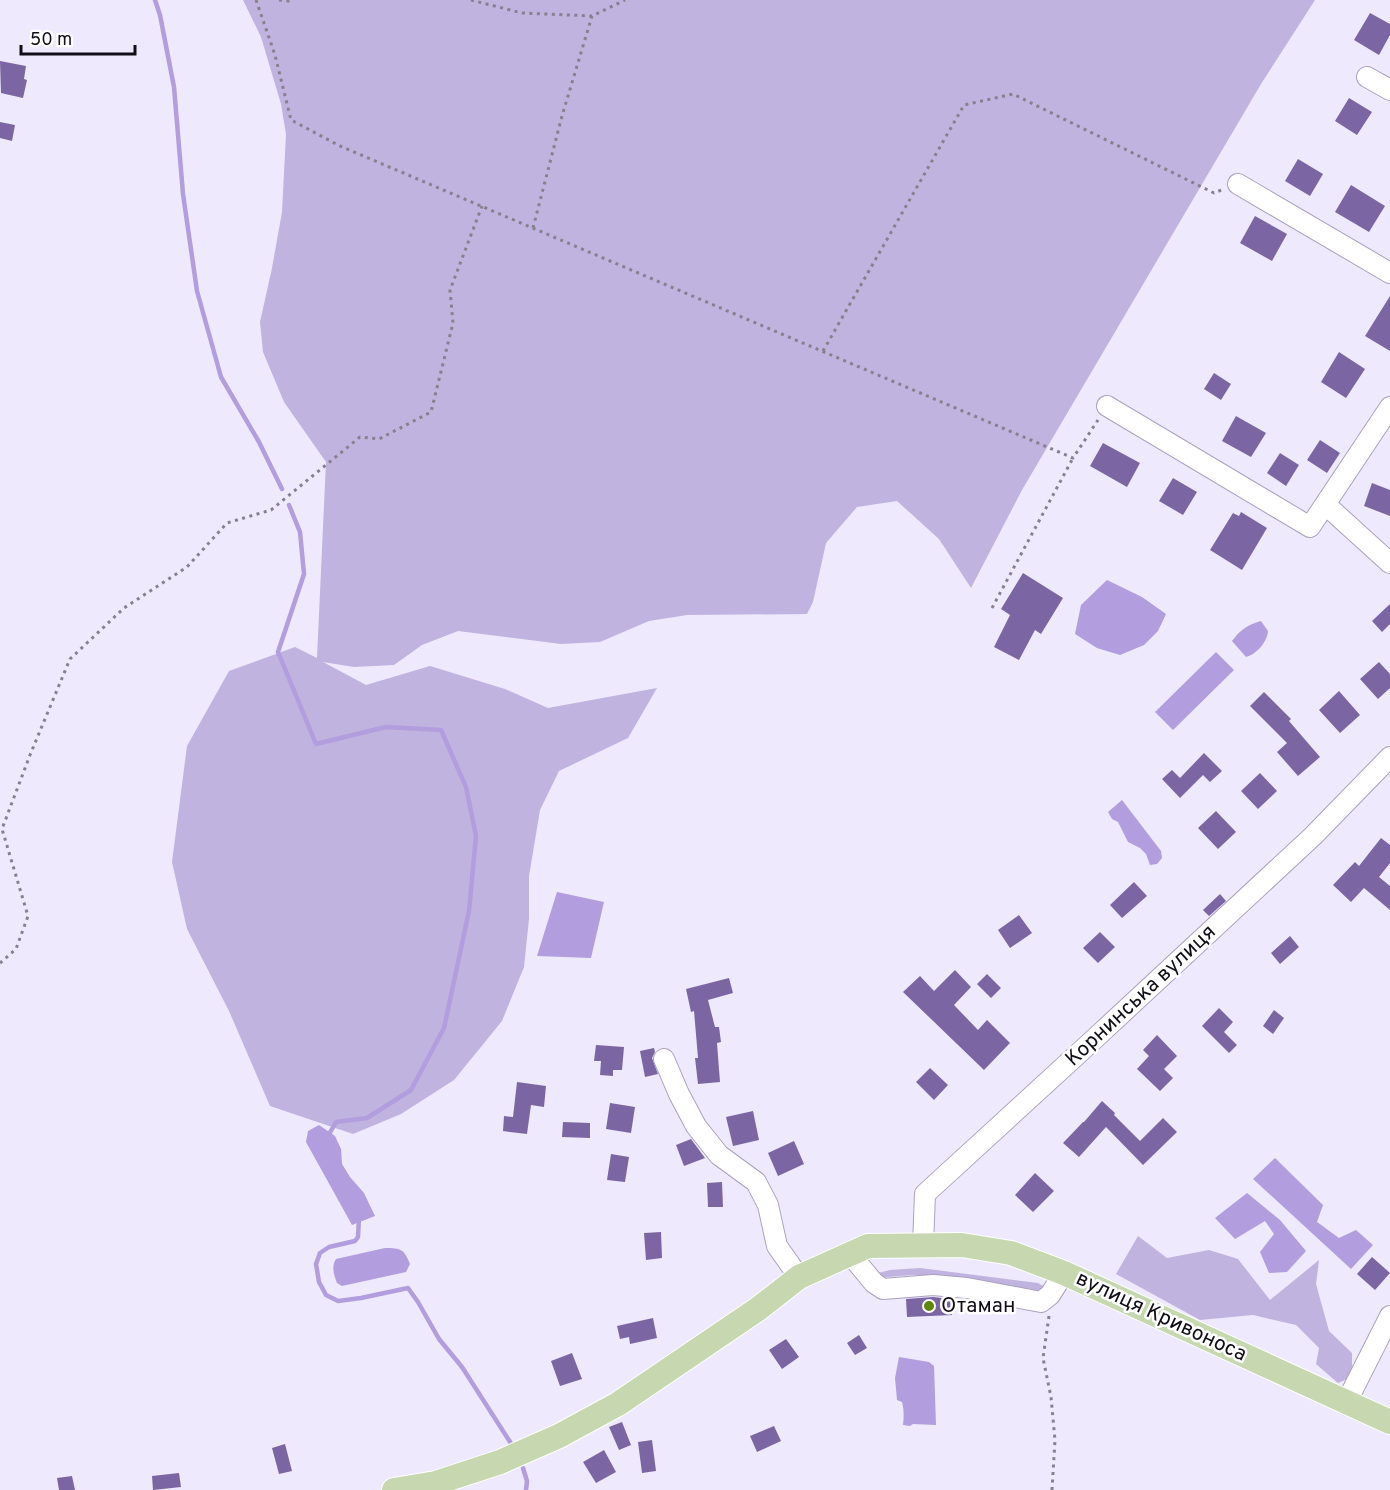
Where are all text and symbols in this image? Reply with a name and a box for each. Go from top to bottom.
scale bar [21,18,135,56]
text: 50 m [30,29,72,52]
street label: Корнинська вулиця [1060,919,1222,1073]
street label: вулиця Кривоноса [1071,1266,1251,1368]
place label: Отаман [941,1293,1015,1320]
marker: Отаман [922,1299,936,1313]

